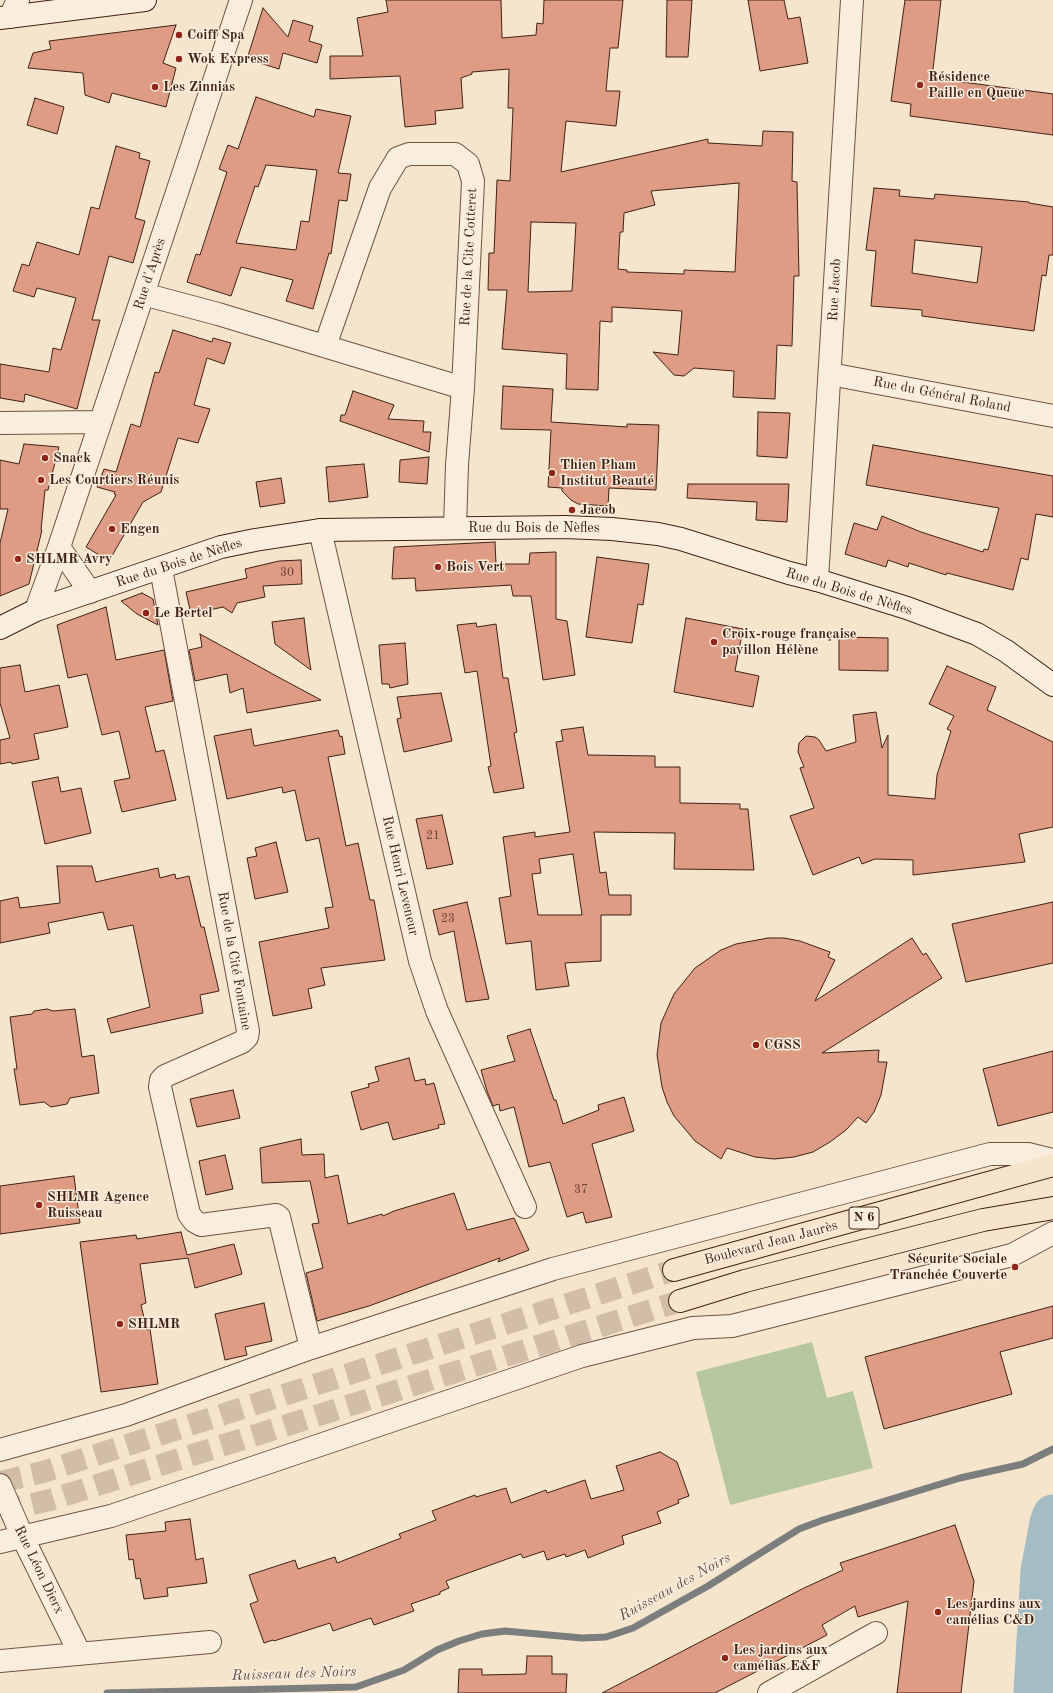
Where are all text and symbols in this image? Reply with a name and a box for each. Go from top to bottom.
place label: Coiff Spa [187,27,245,43]
marker: Coiff Spa [174,30,184,40]
place label: Wok Express [187,51,269,67]
marker: Wok Express [174,54,184,64]
place label: Résidence Paille en Queue [928,69,1025,102]
place label: Les Zinnias [163,79,235,95]
marker: Résidence Paille en Queue [915,80,925,90]
marker: Les Zinnias [150,82,160,92]
street label: Rue de la Cite Cotteret [457,188,481,326]
street label: Rue d'Après [130,236,170,312]
street label: Rue Jacob [825,258,845,322]
street label: Rue du Général Roland [872,373,1012,417]
place label: Snack [53,450,91,466]
marker: Snack [40,453,50,463]
place label: Thien Pham Institut Beauté [560,457,654,490]
marker: Thien Pham Institut Beauté [547,468,557,478]
place label: Les Courtiers Réunis [49,472,179,488]
marker: Les Courtiers Réunis [36,475,46,485]
place label: Jacob [580,502,616,518]
marker: Jacob [567,505,577,515]
street label: Rue du Bois de Nèfles [468,520,600,536]
place label: Engen [120,521,160,537]
marker: Engen [107,524,117,534]
street label: Rue du Bois de Nèfles [114,535,244,591]
place label: SHLMR Avry [26,551,112,567]
marker: SHLMR Avry [13,554,23,564]
place label: Bois Vert [446,559,504,575]
marker: Bois Vert [433,562,443,572]
street label: Rue du Bois de Nèfles [784,565,914,619]
house number: 30 [280,566,294,580]
place label: Le Bertel [154,605,213,621]
marker: Le Bertel [141,608,151,618]
place label: Croix-rouge française pavillon Hélène [722,626,856,658]
marker: Croix-rouge française pavillon Hélène [709,637,719,647]
street label: Rue Henri Leveneur [378,814,422,938]
house number: 21 [426,829,440,843]
street label: Rue de la Cité Fontaine [213,890,255,1032]
house number: 23 [441,912,455,926]
place label: CGSS [764,1037,801,1053]
marker: CGSS [751,1040,761,1050]
house number: 37 [574,1183,588,1197]
place label: SHLMR Agence Ruisseau [47,1189,149,1222]
marker: SHLMR Agence Ruisseau [34,1200,44,1210]
road number: N 6 [849,1207,879,1229]
street label: Boulevard Jean Jaurès [702,1217,840,1269]
place label: Sécurite Sociale Tranchée Couverte [889,1251,1007,1284]
marker: Sécurite Sociale Tranchée Couverte [1010,1262,1020,1272]
place label: SHLMR [128,1316,180,1332]
marker: SHLMR [115,1319,125,1329]
street label: Rue Léon Dierx [10,1523,68,1617]
water label: Ruisseau des Noirs [616,1549,734,1625]
place label: Les jardins aux camélias C&D [946,1596,1041,1628]
marker: Les jardins aux camélias C&D [933,1607,943,1617]
place label: Les jardins aux camélias E&F [733,1642,828,1674]
marker: Les jardins aux camélias E&F [720,1653,730,1663]
water label: Ruisseau des Noirs [231,1663,357,1685]

